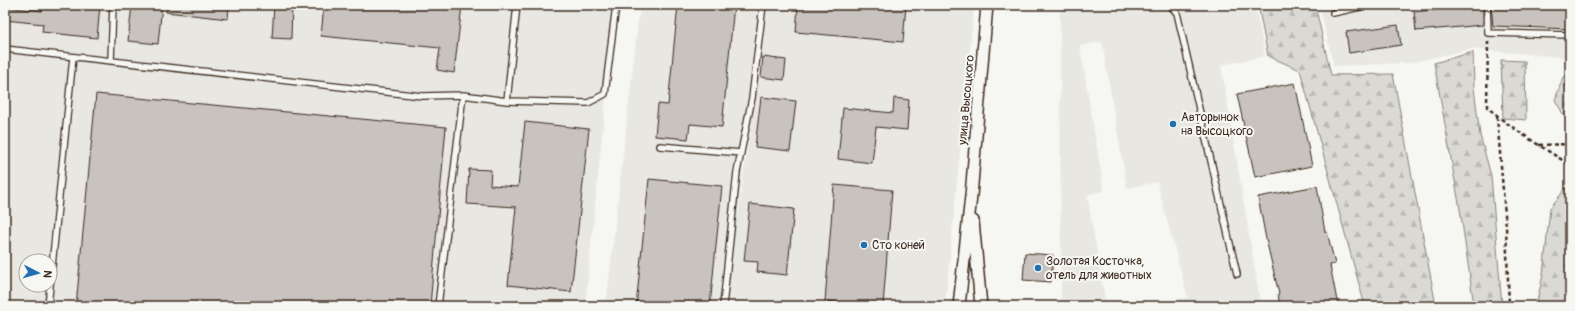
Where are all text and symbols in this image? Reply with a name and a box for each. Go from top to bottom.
street label: улица Высоцкого [955,54,978,147]
place label: Авторынок на Высоцкого [1181,110,1253,139]
marker: Авторынок на Высоцкого [1168,119,1178,129]
place label: Сто коней [872,238,925,253]
marker: Сто коней [859,240,869,250]
north arrow [18,253,58,293]
place label: Золотая Косточка, отель для животных [1046,254,1152,283]
marker: Золотая Косточка, отель для животных [1033,263,1043,273]
text: N [41,270,54,279]

